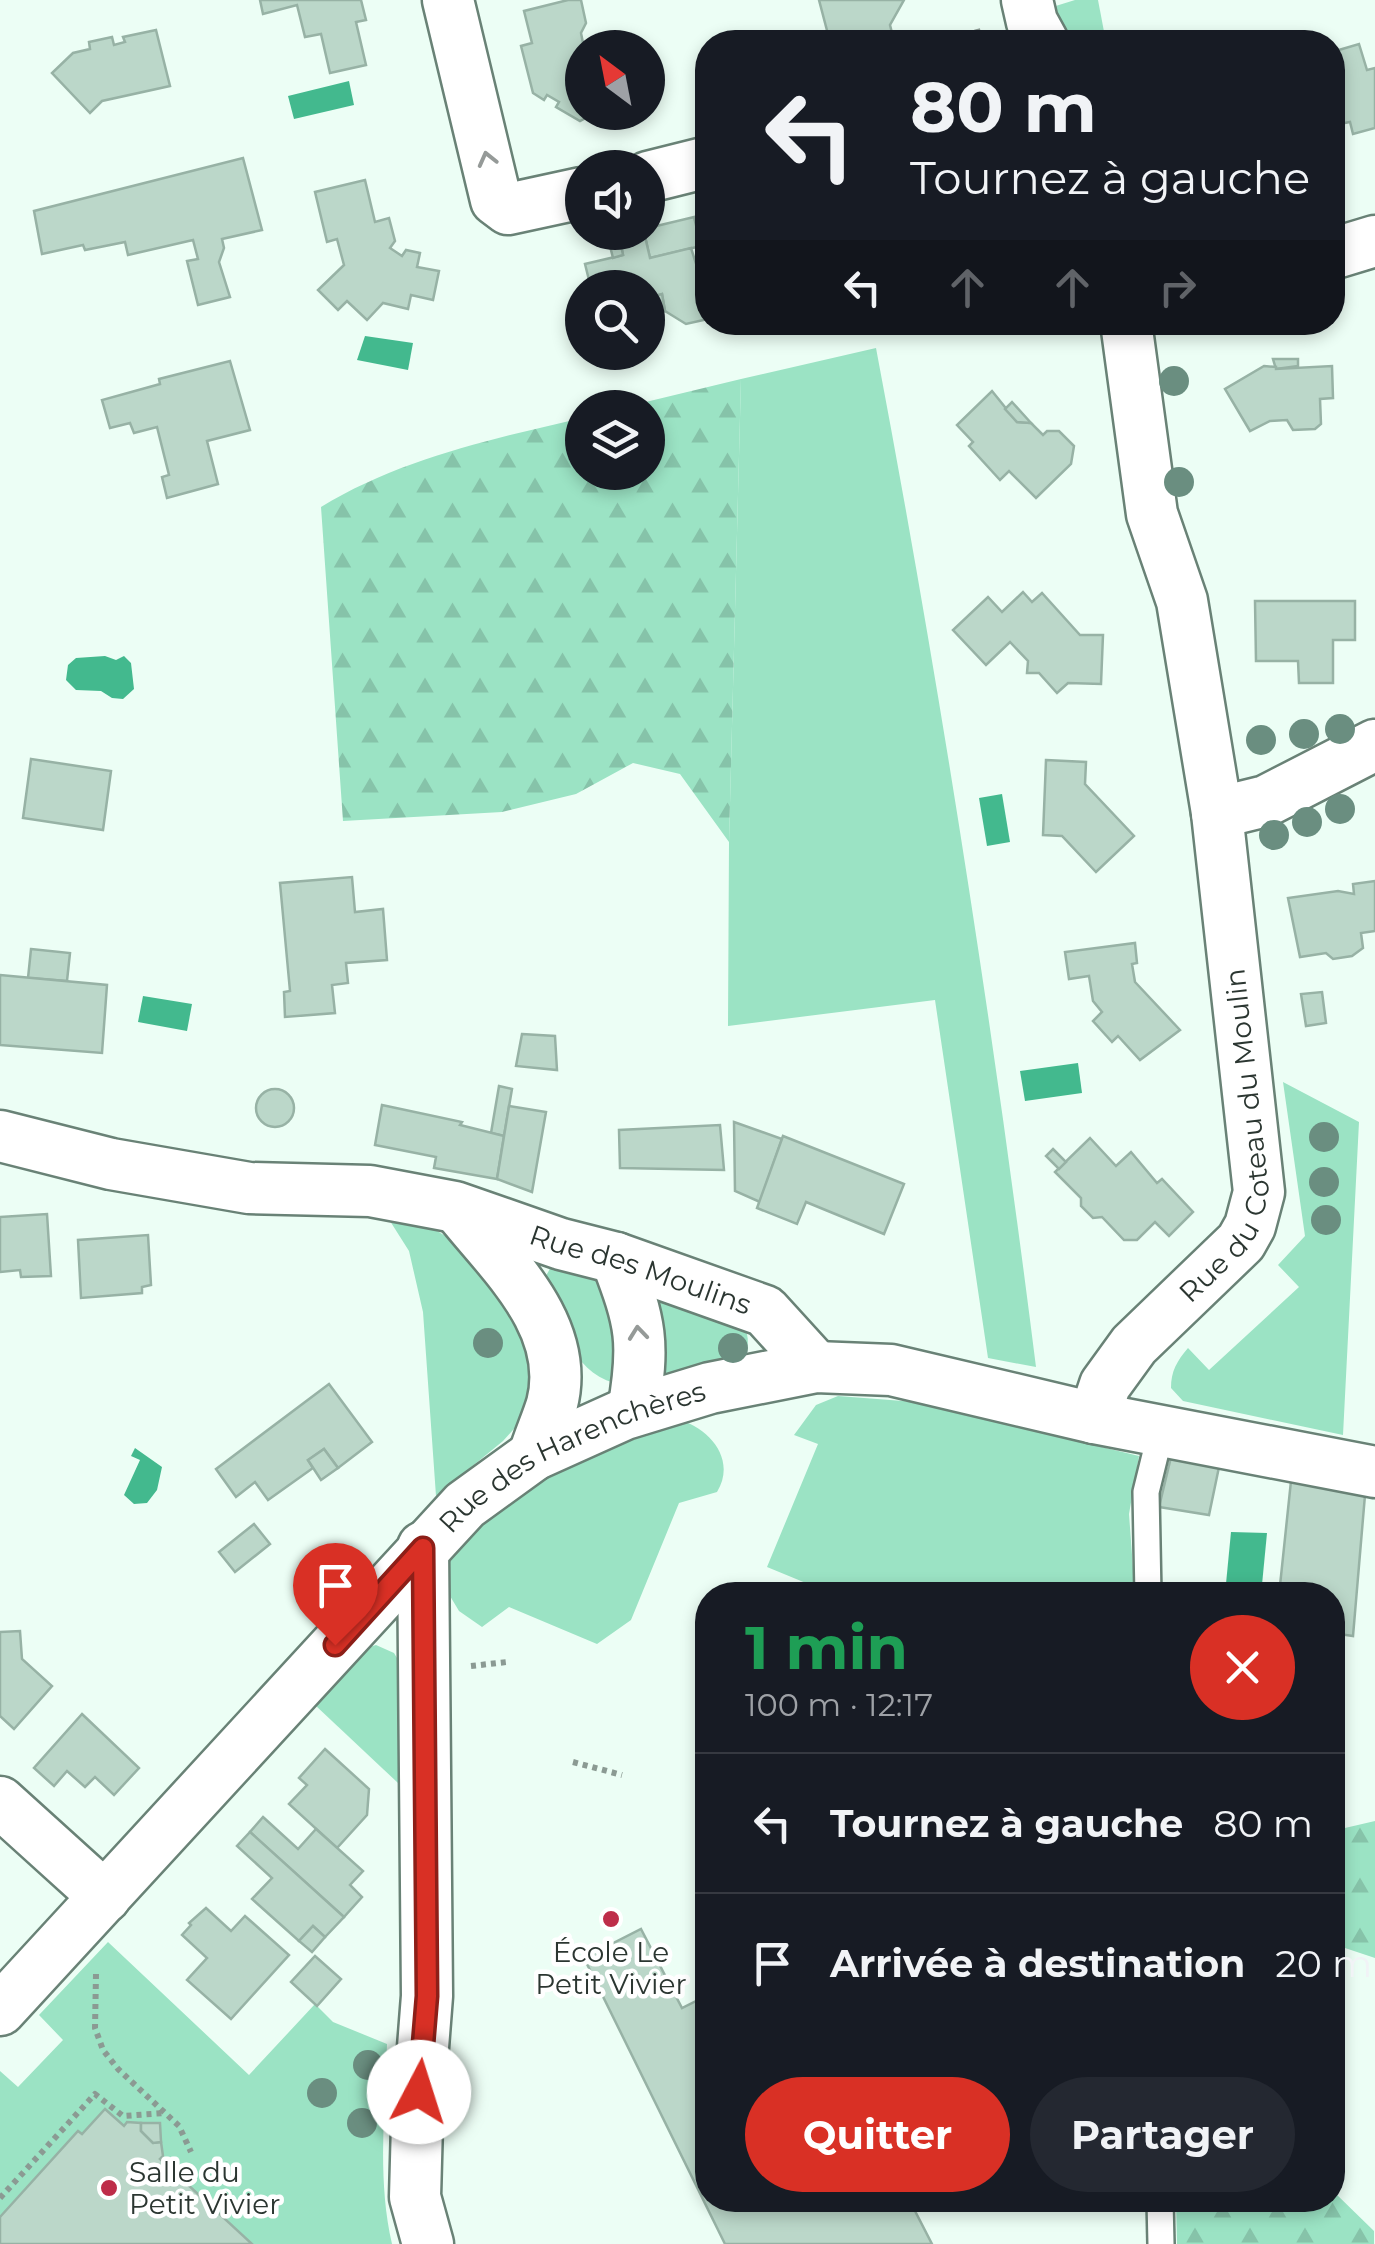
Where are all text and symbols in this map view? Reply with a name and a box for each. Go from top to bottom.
north arrow [565,30,665,130]
map controls [565,30,665,490]
text: 80 m [910,64,1097,150]
icon: left [745,70,875,200]
button: sound [565,150,665,250]
text: Tournez à gauche [910,150,1310,205]
one-way arrow [478,151,499,168]
icon: left [835,260,890,315]
icon: ahead [940,260,995,315]
icon: ahead [1045,260,1100,315]
icon: right [1150,260,1205,315]
button: search [565,270,665,370]
button: layers [565,390,665,490]
street label: Rue du Coteau du Moulin [1172,967,1276,1309]
street label: Rue des Moulins [525,1217,756,1322]
one-way arrow [628,1325,650,1341]
street label: Rue des Harenchères [431,1373,709,1539]
pin [293,1543,378,1646]
icon: arrive [308,1558,363,1613]
text: 1 min [745,1611,908,1684]
button: close [1190,1615,1295,1720]
text: 100 m · 12:17 [745,1685,933,1724]
icon: left [745,1796,800,1851]
text: Tournez à gauche [830,1800,1183,1847]
text: 80 m [1213,1800,1313,1847]
marker: École Le Petit Vivier [600,1908,622,1930]
place label: École Le Petit Vivier [535,1935,687,2001]
icon: arrive [745,1936,800,1991]
text: Arrivée à destination [830,1940,1245,1987]
text: 20 m [1275,1940,1372,1987]
position arrow [367,2040,471,2144]
button: Quitter [745,2077,1010,2192]
button: Partager [1030,2077,1295,2192]
place label: Salle du Petit Vivier [129,2155,280,2221]
marker: Salle du Petit Vivier [98,2177,120,2199]

